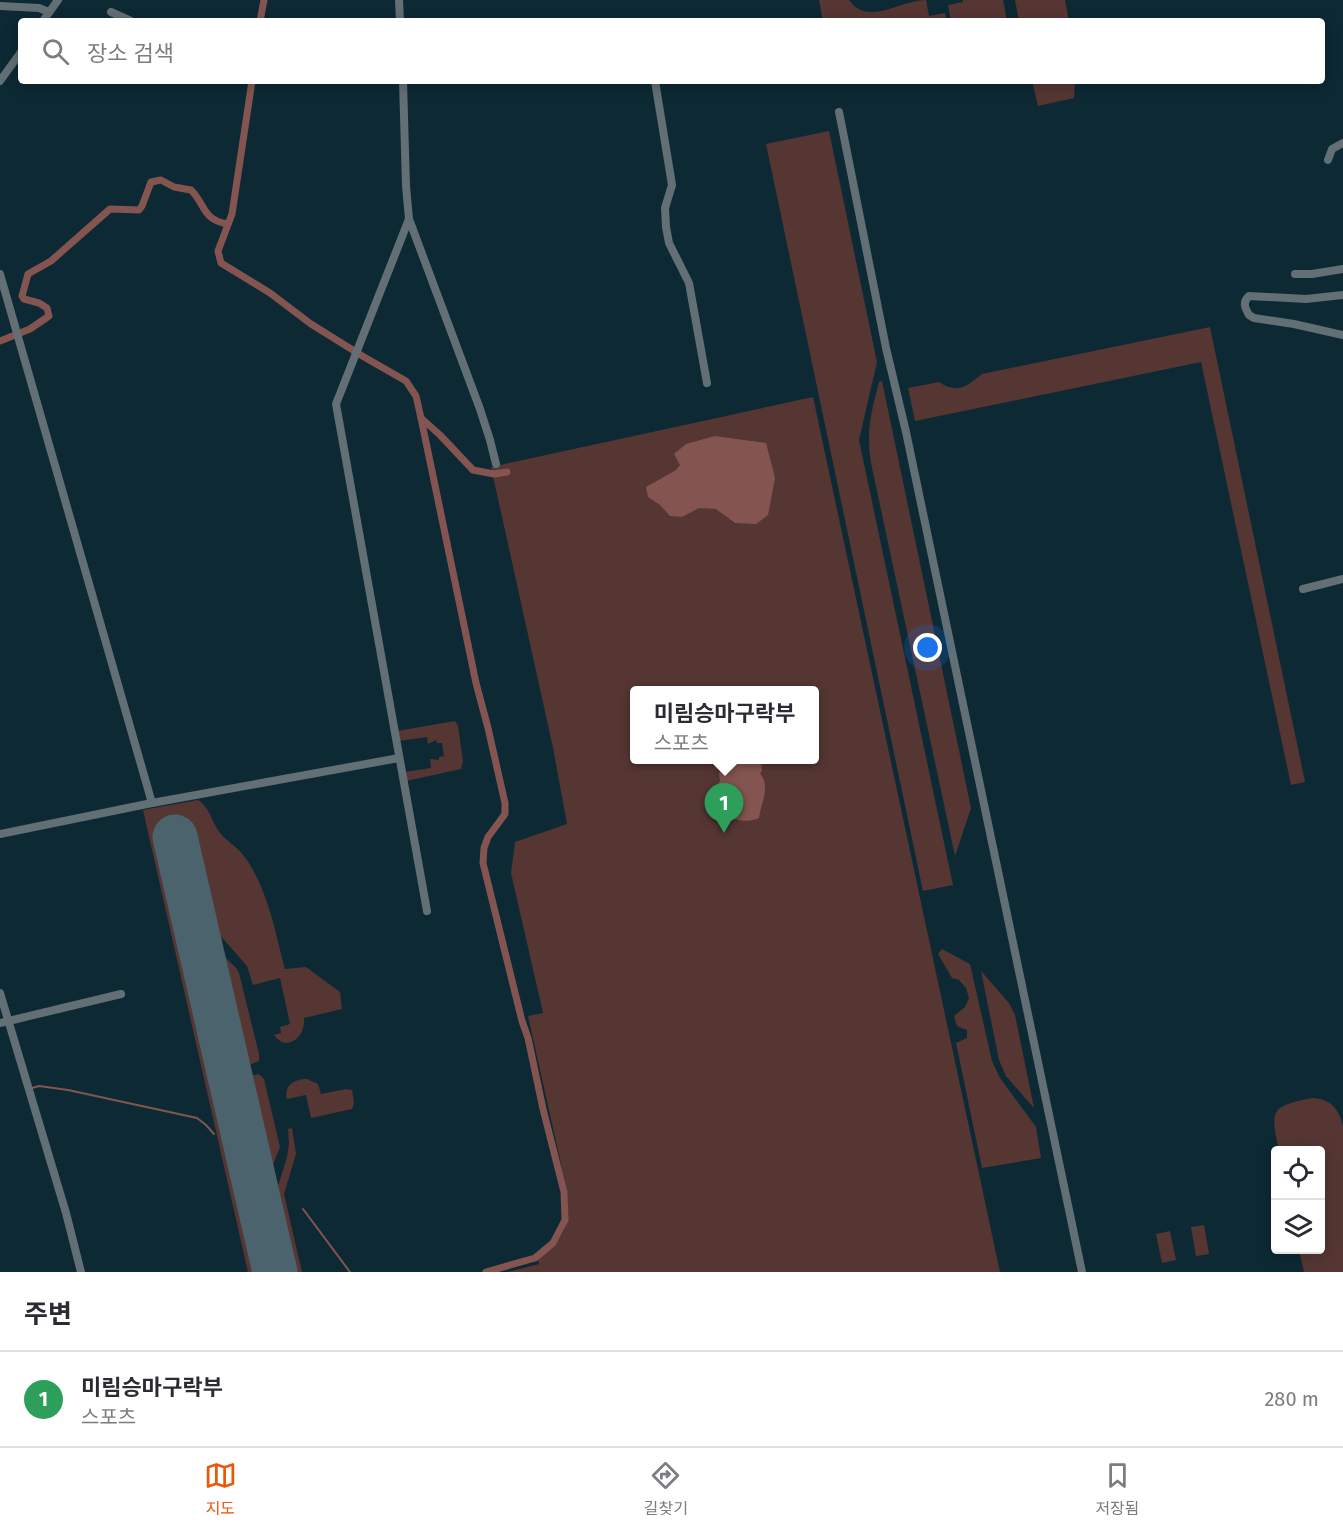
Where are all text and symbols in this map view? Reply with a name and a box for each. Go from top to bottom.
search box [18,18,1325,84]
icon: search [39,35,72,68]
text: 장소 검색 [87,40,174,67]
your location [913,633,942,662]
popup [630,686,819,764]
text: 미림승마구락부 [654,700,795,727]
text: 스포츠 [654,731,709,755]
pin: 1 [704,784,744,833]
map controls [1271,1146,1325,1254]
button: locate [1271,1146,1325,1200]
button: layers [1271,1200,1325,1254]
text: 주변 [24,1299,72,1330]
text: 미림승마구락부 [81,1374,223,1401]
text: 1 [39,1387,48,1411]
text: 280 m [1264,1387,1319,1411]
text: 스포츠 [81,1405,136,1429]
tab: 지도 [204,1459,237,1519]
tab: 길찾기 [644,1459,688,1519]
tab: 저장됨 [1095,1459,1139,1519]

